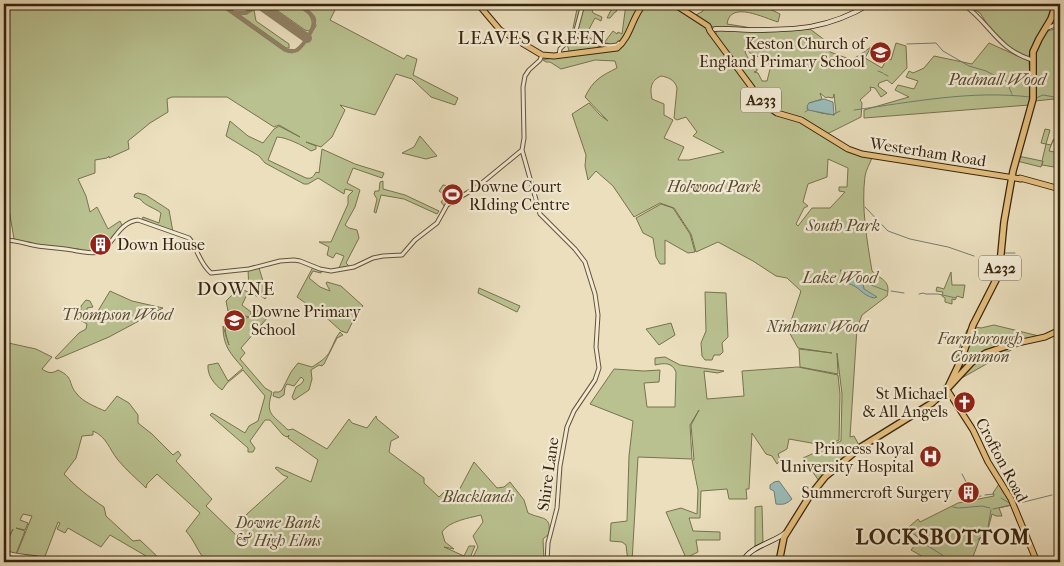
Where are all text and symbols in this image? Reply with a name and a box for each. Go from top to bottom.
district label: LEAVES GREEN [458,27,606,49]
place label: Keston Church of England Primary School [699,34,869,71]
school or university icon: Keston Church of England Primary School [869,40,893,64]
park label: Padmall Wood [947,70,1047,89]
road number: A233 [741,88,781,112]
street label: Westerham Road [867,133,988,171]
place label: Downe Court RIding Centre [469,177,570,214]
park label: Holwood Park [666,177,761,196]
sports icon: Downe Court RIding Centre [441,183,465,207]
park label: South Park [805,216,880,235]
building icon: Down House [89,232,113,256]
place label: Down House [117,235,205,254]
road number: A232 [979,256,1021,280]
park label: Lake Wood [802,268,879,287]
district label: DOWNE [197,278,275,300]
place label: Downe Primary School [251,302,361,339]
park label: Thompson Wood [62,305,174,324]
school or university icon: Downe Primary School [223,308,247,332]
park label: Ninhams Wood [766,317,869,336]
park label: Farnborough Common [936,329,1023,366]
place label: St Michael & All Angels [862,384,949,421]
church icon: St Michael & All Angels [952,390,976,414]
street label: Crofton Road [972,415,1032,506]
street label: Shire Lane [533,436,563,512]
place label: Princess Royal University Hospital [780,439,915,476]
hospital icon: Princess Royal University Hospital [918,445,942,469]
building icon: Summercroft Surgery [956,480,980,504]
place label: Summercroft Surgery [802,483,952,502]
park label: Blacklands [441,487,515,506]
park label: Downe Bank & High Elms [234,513,322,550]
district label: LOCKSBOTTOM [855,525,1031,549]

